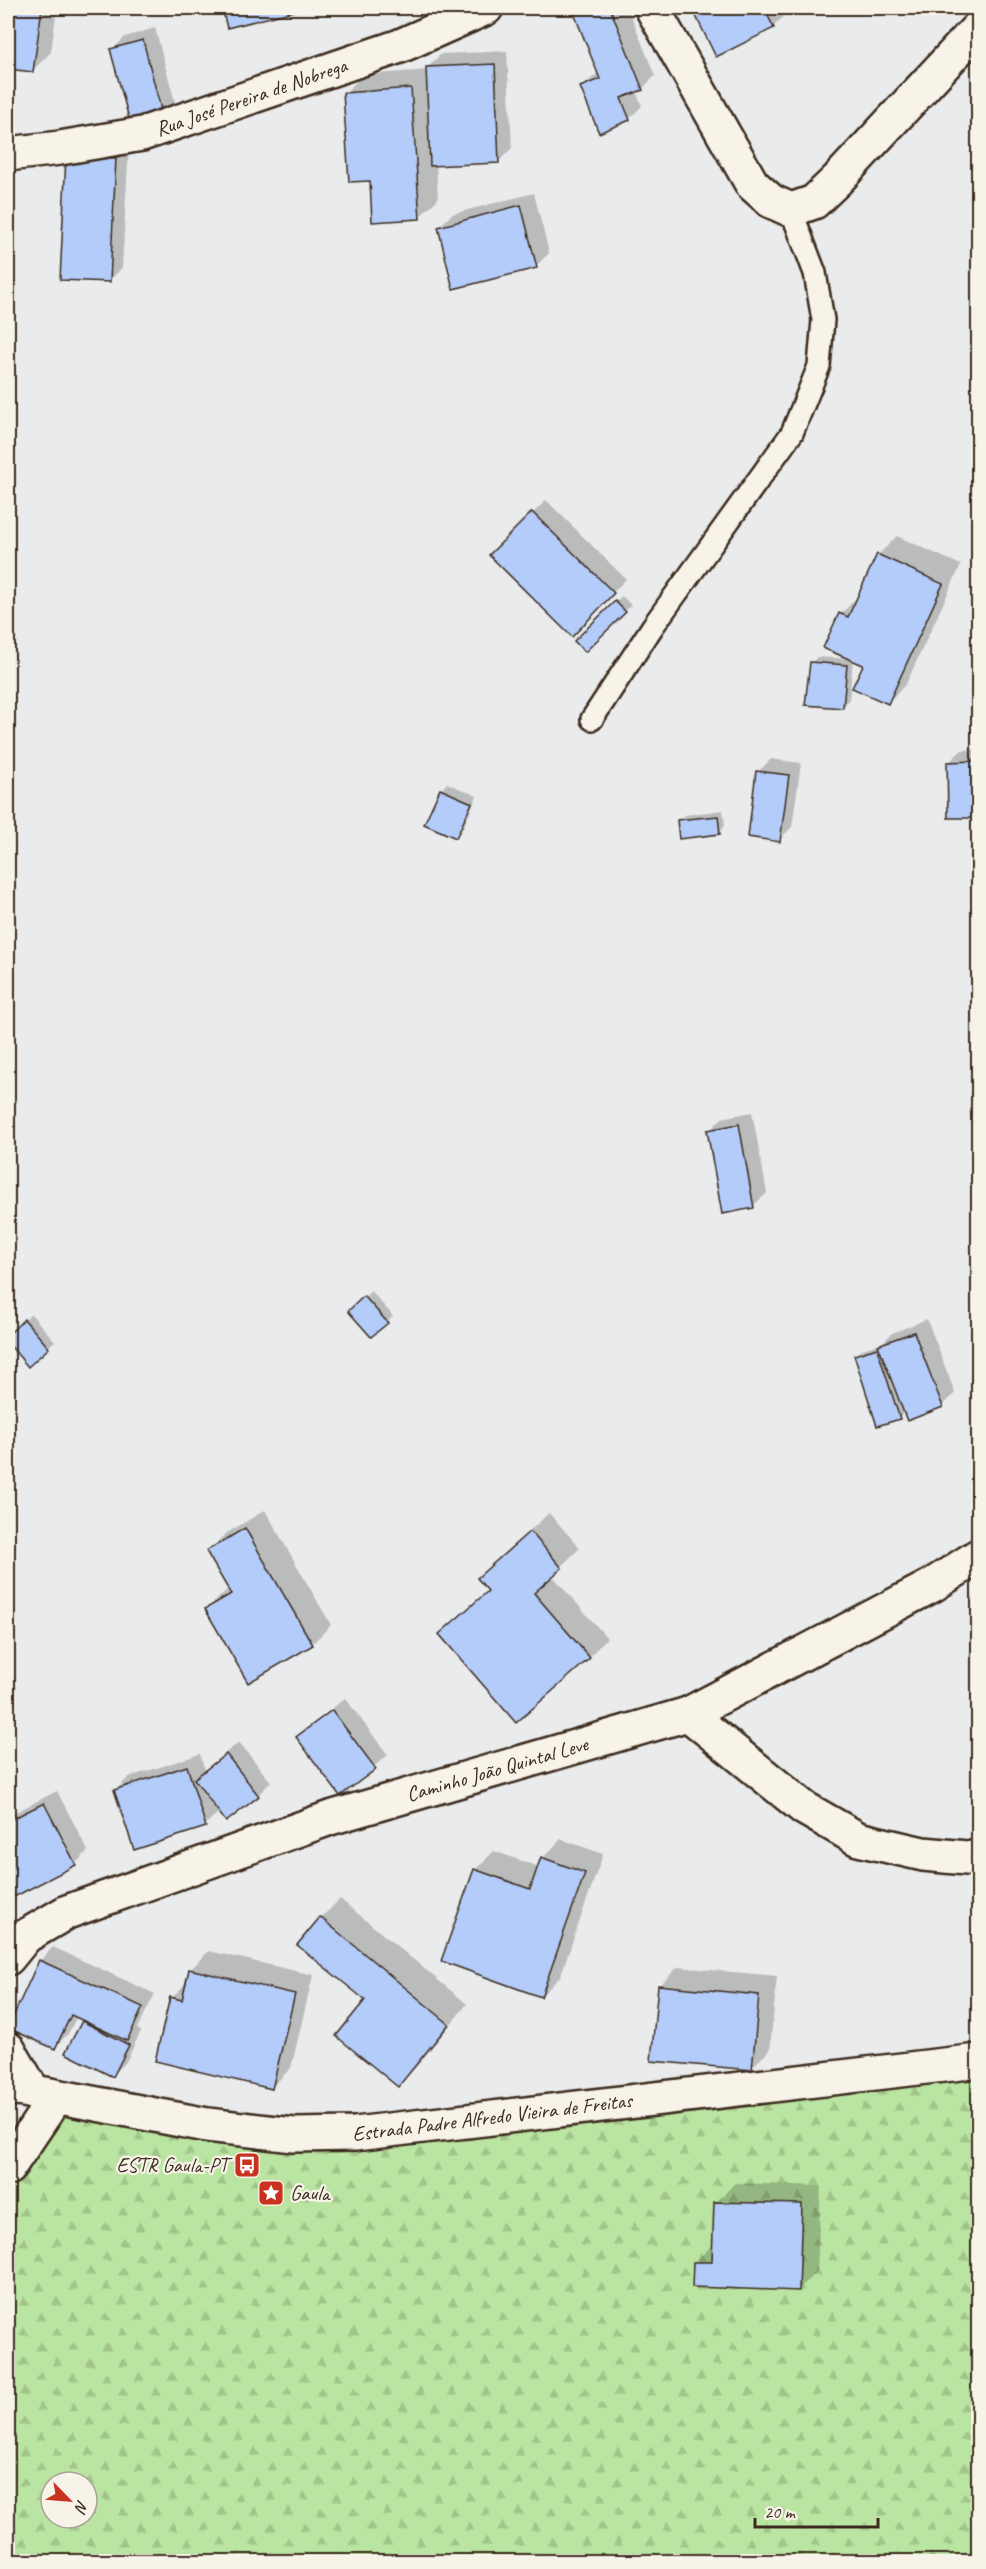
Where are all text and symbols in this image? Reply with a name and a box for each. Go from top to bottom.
street label: Rua José Pereira de Nobrega [152,52,352,142]
street label: Caminho João Quintal Leve [403,1730,592,1807]
street label: Estrada Padre Alfredo Vieira de Freitas [351,2087,635,2147]
bus stop icon: ESTR Gaula-PT [232,2150,262,2180]
place label: ESTR Gaula-PT [117,2152,233,2178]
place icon: Gaula [256,2178,286,2208]
place label: Gaula [290,2180,332,2206]
north arrow [39,2470,99,2530]
scale bar [755,2491,878,2529]
text: N [69,2497,93,2517]
text: 20 m [764,2501,797,2523]

